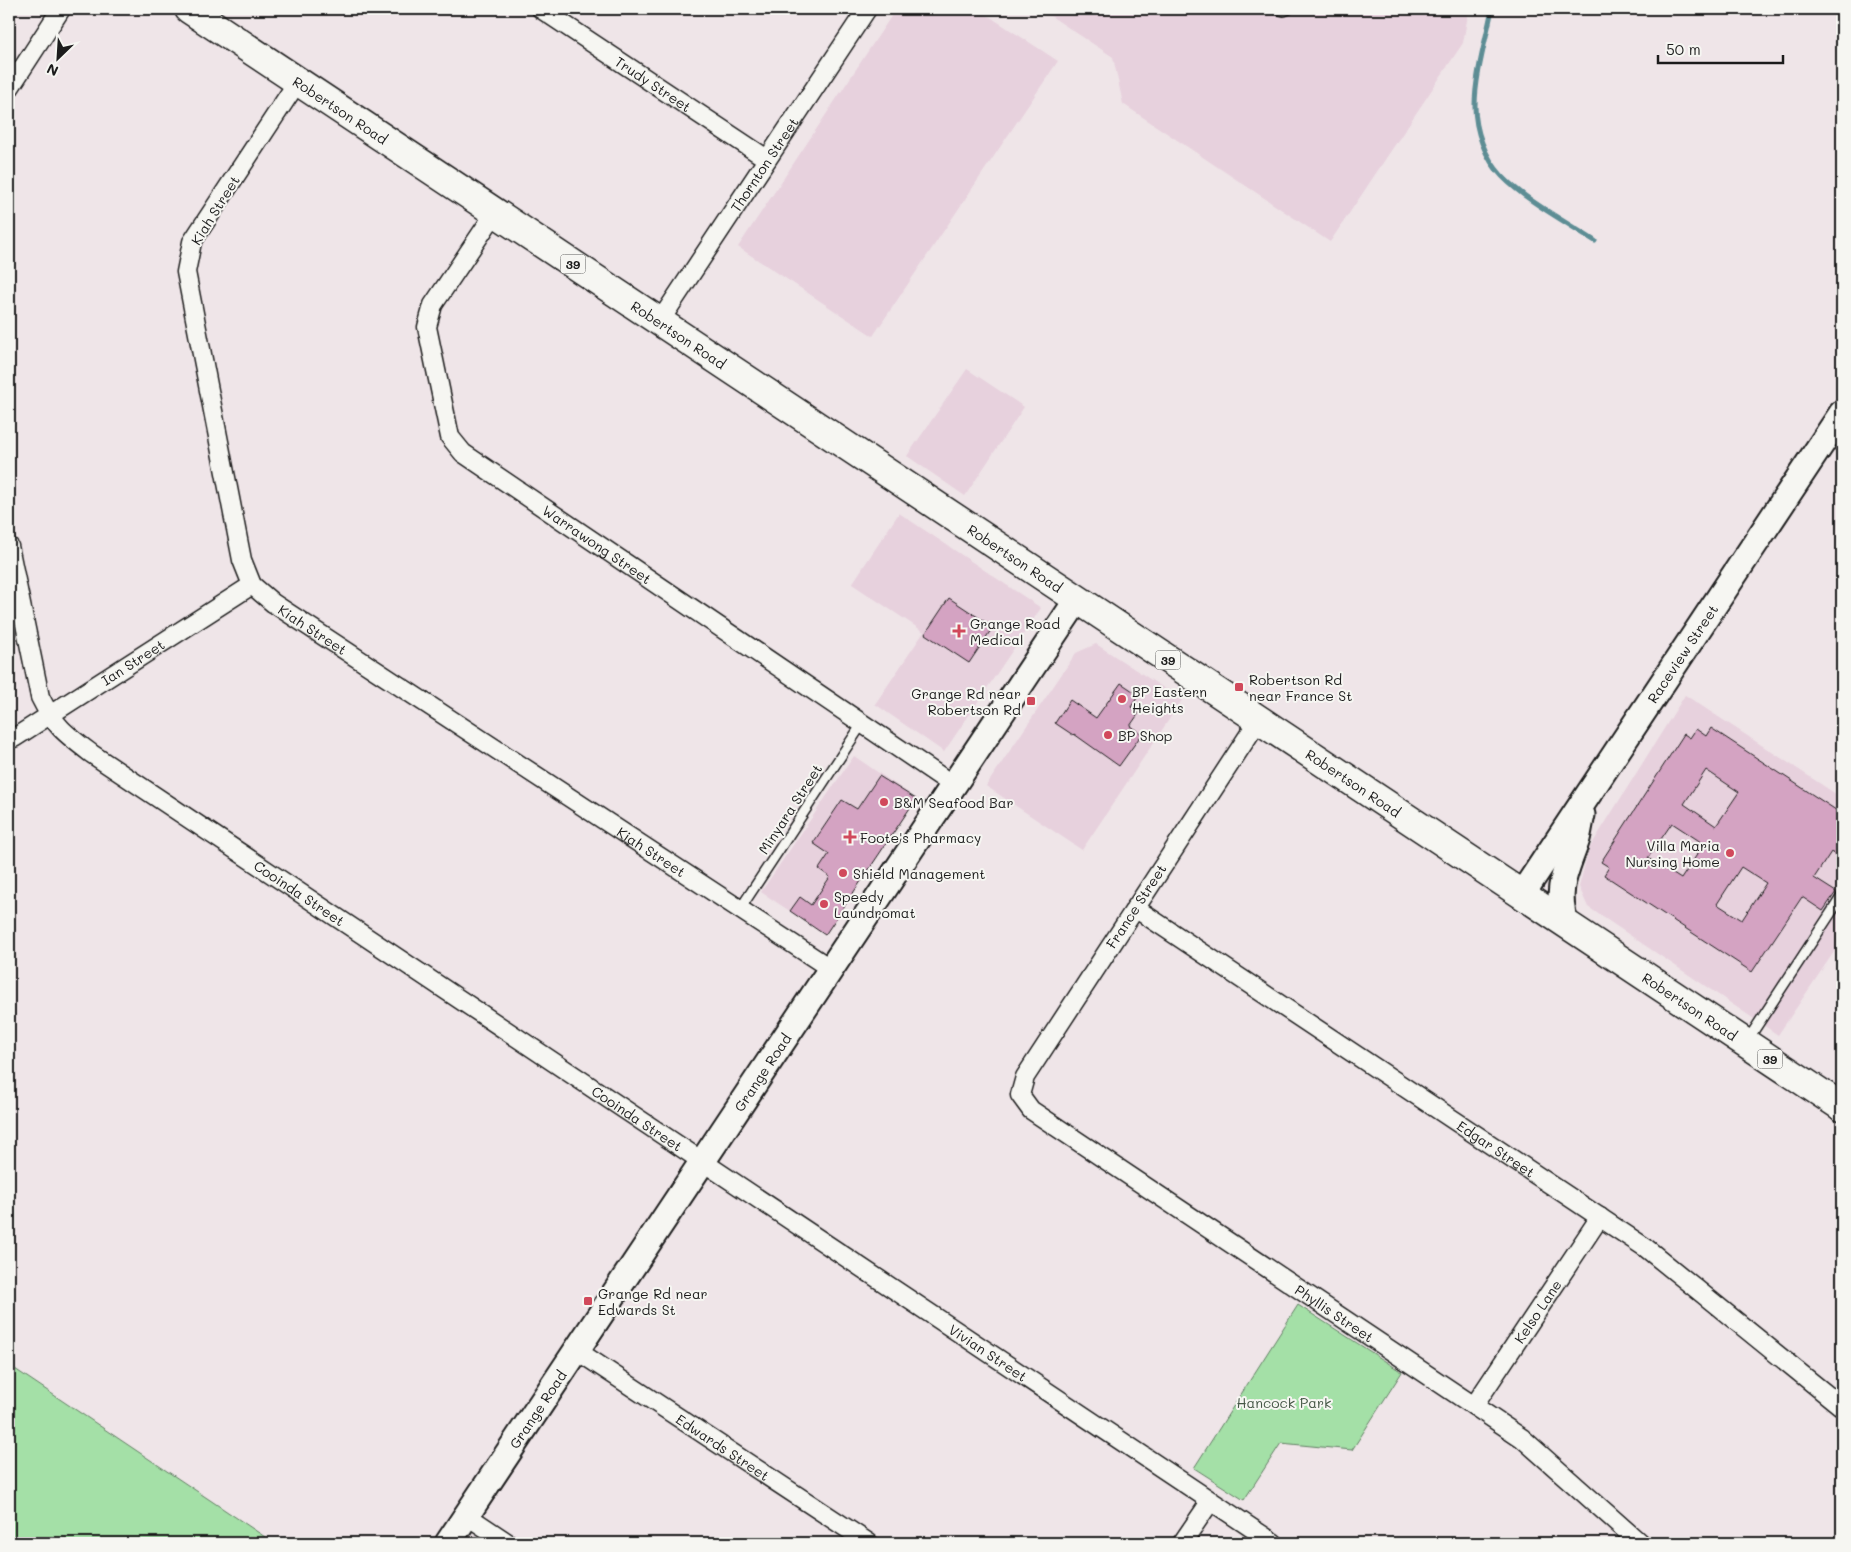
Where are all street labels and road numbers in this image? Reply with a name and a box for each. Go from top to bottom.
street label: Trudy Street [612,51,695,116]
street label: Robertson Road [289,71,392,148]
street label: Thornton Street [726,113,802,215]
street label: Kiah Street [186,172,244,248]
road number: 39 [560,254,586,274]
street label: Robertson Road [628,296,730,373]
street label: Warrawong Street [539,500,656,588]
street label: Robertson Road [964,519,1067,596]
street label: Kiah Street [275,600,351,659]
street label: Raceview Street [1642,600,1722,707]
street label: Ian Street [97,634,168,689]
road number: 39 [1156,650,1180,670]
street label: Robertson Road [1302,744,1405,821]
street label: Minyara Street [754,760,826,858]
street label: Kiah Street [613,822,690,881]
street label: Cooinda Street [251,855,349,930]
street label: France Street [1102,860,1170,952]
street label: Robertson Road [1639,968,1741,1045]
street label: Grange Road [729,1029,795,1115]
road number: 39 [1758,1050,1782,1068]
street label: Cooinda Street [588,1081,686,1155]
street label: Edgar Street [1454,1116,1539,1181]
street label: Kelso Lane [1509,1276,1565,1347]
street label: Phyllis Street [1292,1280,1378,1346]
street label: Vivian Street [945,1319,1031,1385]
street label: Grange Road [504,1366,570,1452]
street label: Edwards Street [673,1409,773,1485]

